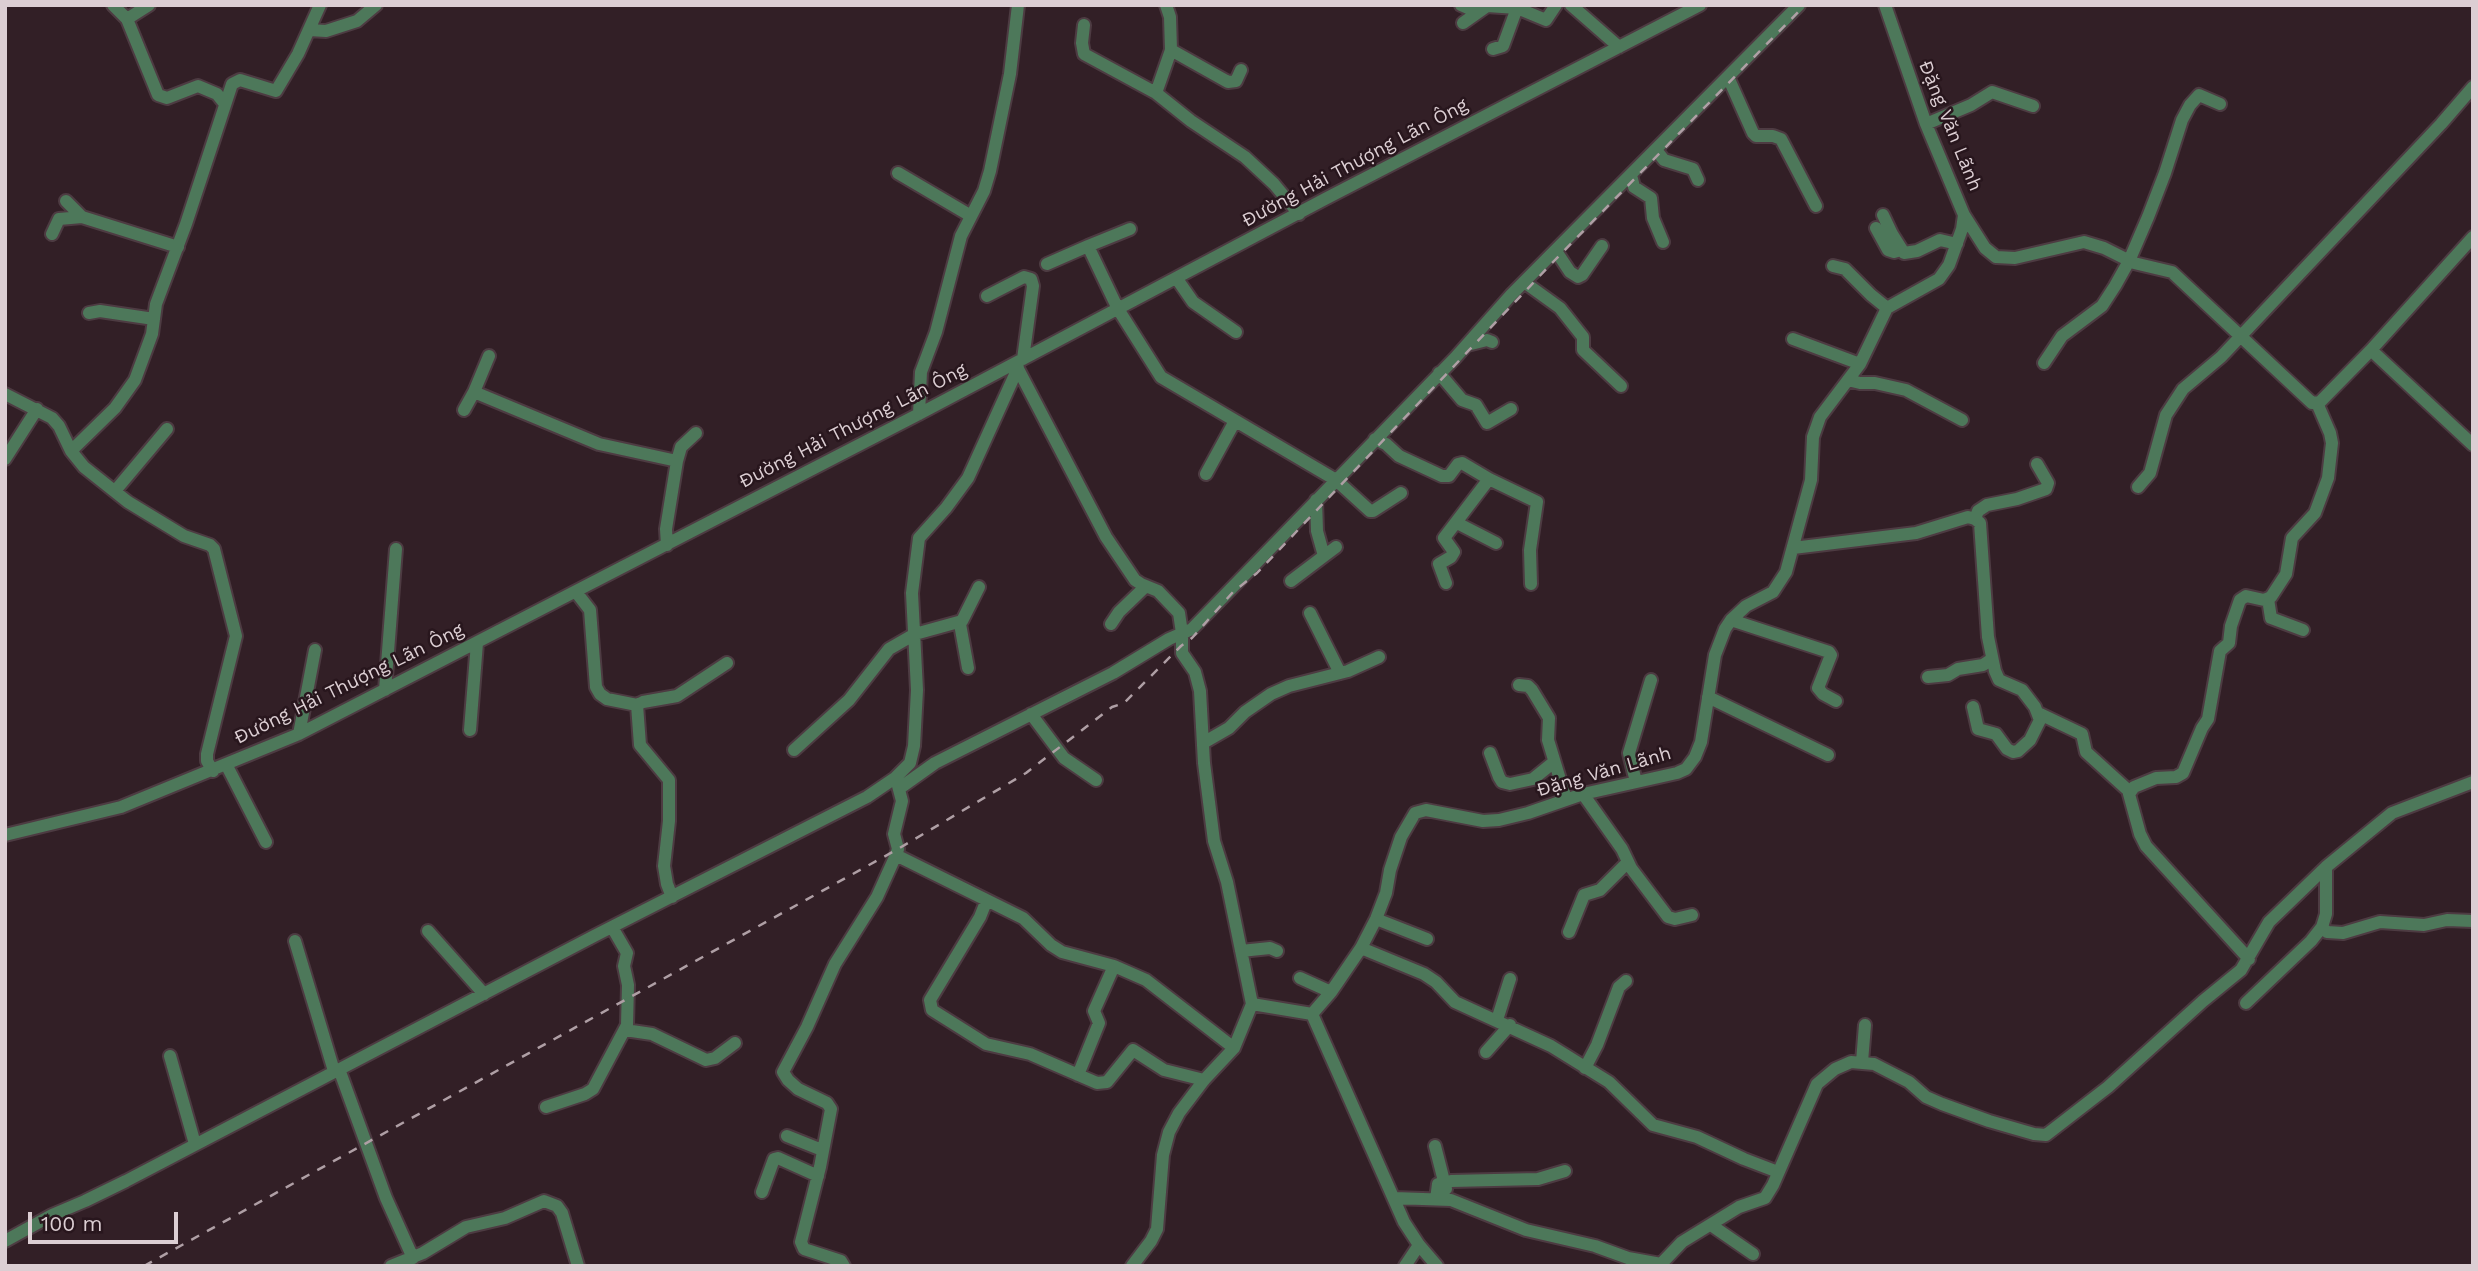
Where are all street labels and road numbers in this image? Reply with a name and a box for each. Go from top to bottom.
street label: Đặng Văn Lãnh [1913,57,1987,195]
street label: Đường Hải Thượng Lãn Ông [1238,94,1472,232]
street label: Đường Hải Thượng Lãn Ông [735,359,971,493]
street label: Đường Hải Thượng Lãn Ông [231,618,467,750]
street label: Đặng Văn Lãnh [1534,742,1674,802]

